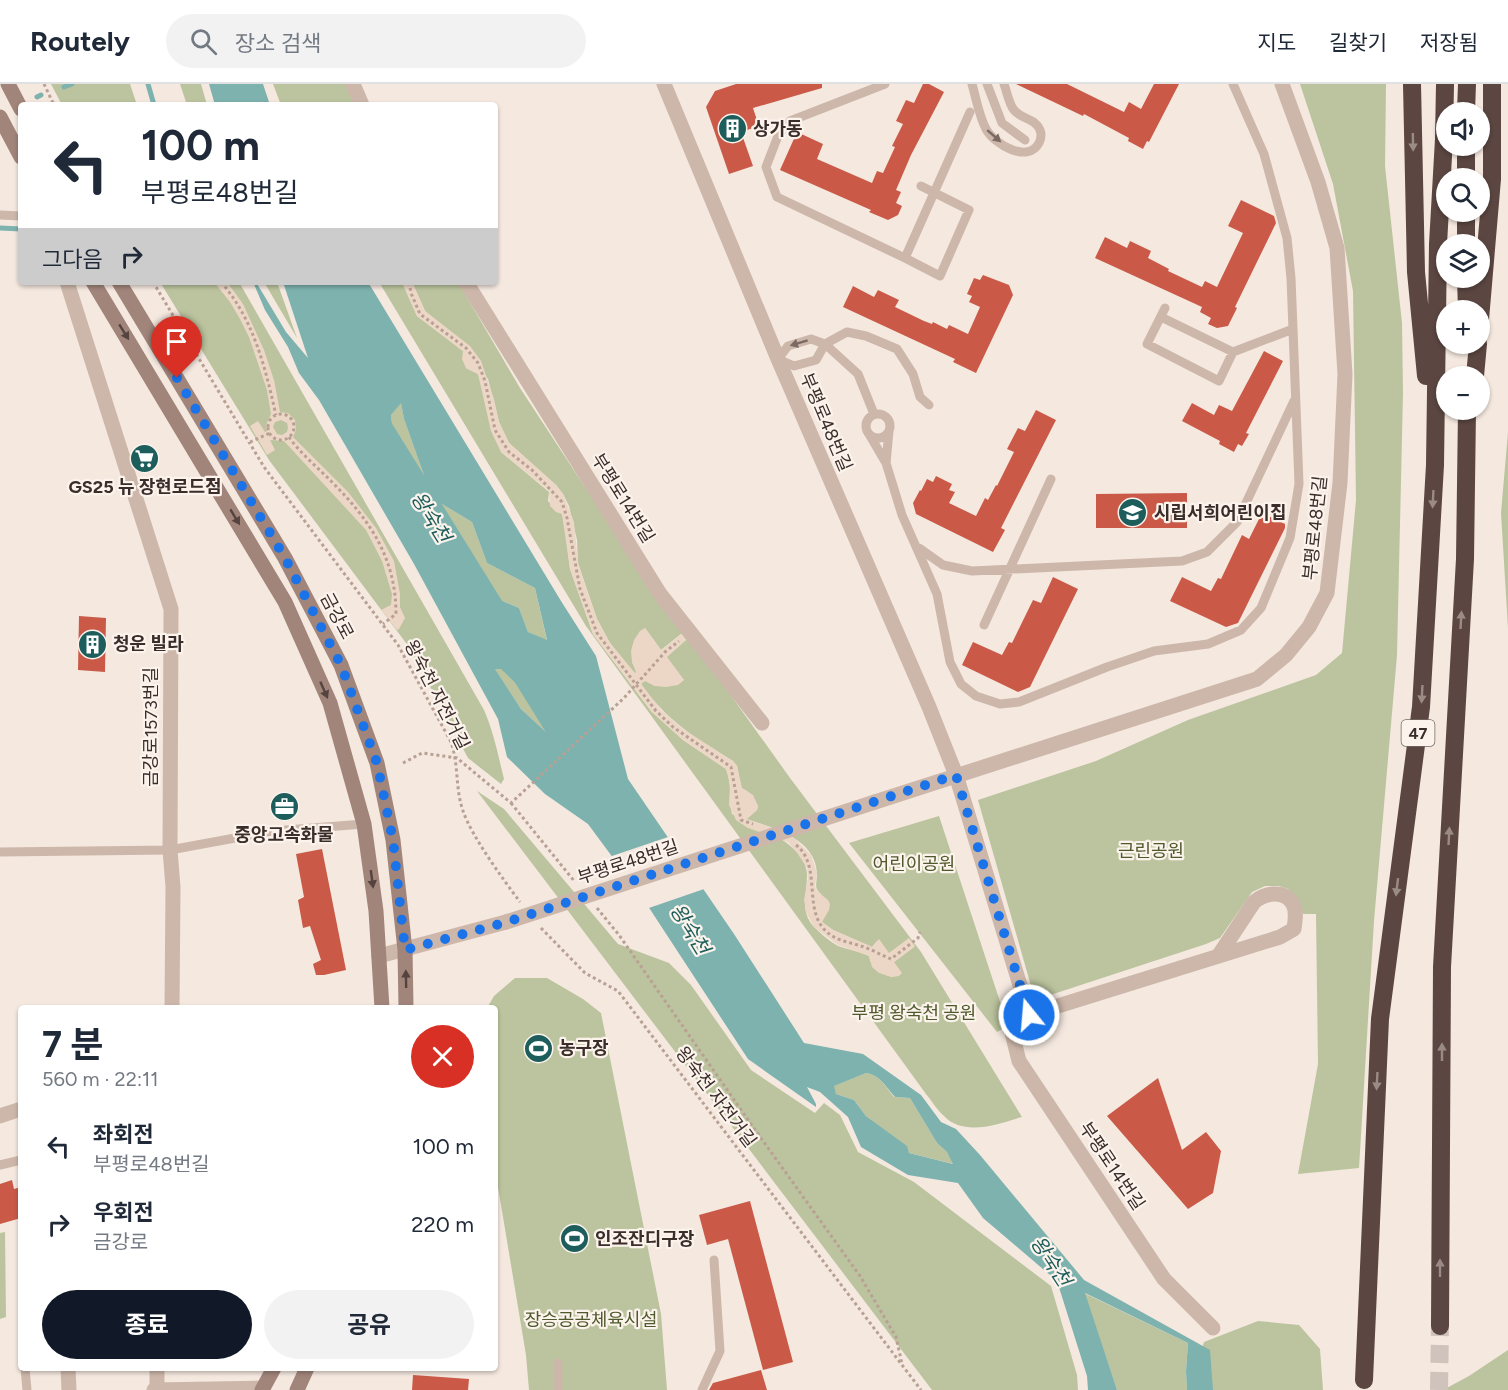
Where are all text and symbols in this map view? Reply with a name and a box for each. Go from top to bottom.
search box [166,14,586,68]
text: Routely [30,24,130,58]
icon: search [187,25,220,58]
text: 장소 검색 [235,30,321,57]
text: 지도 [1257,30,1296,55]
text: 길찾기 [1329,30,1387,55]
text: 저장됨 [1420,30,1478,55]
map controls [1436,102,1490,420]
button: sound [1436,102,1490,156]
building icon: 상가동 [716,113,748,145]
place label: 상가동 [753,118,803,140]
text: 100 m [141,120,260,171]
icon: left [42,126,120,204]
one-way arrow [986,130,1002,143]
one-way arrow [1408,133,1418,152]
button: search [1436,168,1490,222]
text: 부평로48번길 [141,176,299,209]
button: layers [1436,234,1490,288]
icon: right [115,240,148,273]
text: 그다음 [42,246,103,273]
button: + [1436,300,1490,354]
pin [151,316,202,378]
one-way arrow [118,324,129,340]
icon: arrive [160,325,193,358]
one-way arrow [790,338,808,348]
button: − [1436,366,1490,420]
street label: 부평로48번길 [795,369,857,475]
supermarket icon: GS25 뉴 장현로드점 [129,442,161,474]
street label: 부평로14번길 [587,449,659,547]
street label: 부평로48번길 [1299,475,1331,581]
place label: GS25 뉴 장현로드점 [68,476,222,498]
water label: 왕숙천 [406,487,457,549]
one-way arrow [1428,490,1437,509]
school or university icon: 시립서희어린이집 [1117,497,1149,529]
place label: 시립서희어린이집 [1154,502,1286,524]
one-way arrow [229,509,240,525]
street label: 금강로 [316,589,358,643]
one-way arrow [1457,611,1466,630]
building icon: 청운 빌라 [76,628,108,660]
place label: 청운 빌라 [113,633,184,655]
street label: 왕숙천 자전거길 [400,636,474,754]
street label: 금강로1573번길 [140,667,162,787]
one-way arrow [319,682,329,700]
one-way arrow [1417,684,1426,703]
road number: 47 [1402,720,1434,746]
office icon: 중앙고속화물 [268,790,300,822]
place label: 중앙고속화물 [234,824,334,846]
one-way arrow [1445,826,1454,845]
street label: 부평로48번길 [575,835,681,889]
park label: 근린공원 [1118,840,1184,862]
park label: 어린이공원 [873,853,955,875]
one-way arrow [367,869,376,888]
one-way arrow [1393,878,1402,897]
water label: 왕숙천 [665,899,716,961]
one-way arrow [401,969,411,988]
position arrow [997,983,1061,1047]
park label: 부평 왕숙천 공원 [852,1002,976,1024]
text: 7 분 [42,1023,104,1066]
button: close [411,1025,474,1088]
sports icon: 농구장 [522,1032,554,1064]
place label: 농구장 [559,1037,609,1059]
street label: 왕숙천 자전거길 [671,1042,761,1152]
one-way arrow [1437,1042,1447,1061]
text: 560 m · 22:11 [42,1067,159,1091]
one-way arrow [1373,1072,1382,1091]
street label: 부평로14번길 [1075,1118,1149,1214]
text: 좌회전 [93,1121,154,1148]
icon: left [42,1130,75,1163]
text: 100 m [413,1133,474,1160]
text: 부평로48번길 [93,1152,210,1176]
text: 우회전 [93,1199,154,1226]
icon: right [42,1208,75,1241]
text: 220 m [411,1211,474,1238]
sports icon: 인조잔디구장 [558,1223,590,1255]
place label: 인조잔디구장 [595,1228,695,1250]
text: 금강로 [93,1230,148,1254]
water label: 왕숙천 [1026,1231,1078,1293]
one-way arrow [1435,1258,1445,1277]
button: 종료 [42,1290,252,1359]
button: 공유 [264,1290,474,1359]
park label: 장승공공체육시설 [525,1309,657,1331]

